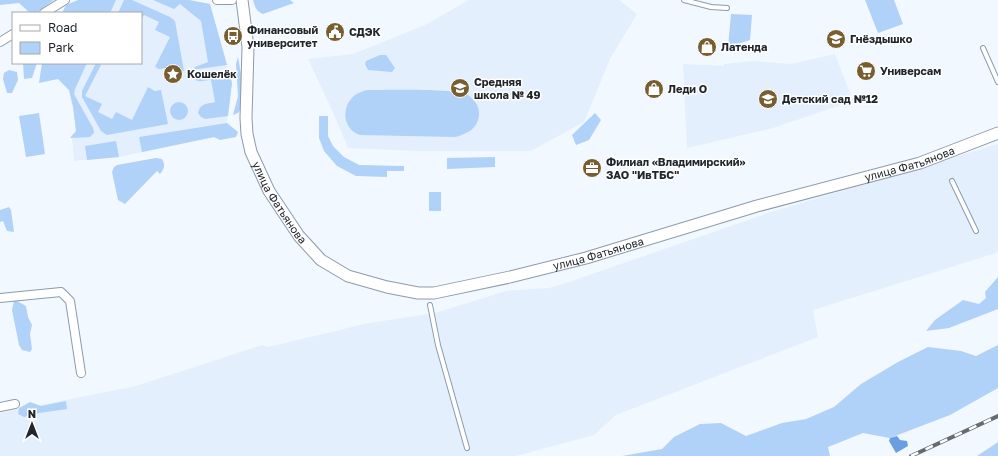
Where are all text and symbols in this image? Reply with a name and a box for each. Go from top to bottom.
legend [12,12,142,64]
text: Road [48,20,77,35]
public building icon: СДЭК [324,21,346,43]
place label: Финансовый университет [247,23,318,49]
bus stop icon: Финансовый университет [222,25,244,47]
place label: СДЭК [349,25,381,38]
school or university icon: Гнёздышко [825,28,847,50]
place label: Гнёздышко [850,32,913,45]
shop icon: Латенда [696,36,718,58]
text: Park [48,40,74,55]
place label: Латенда [721,40,767,53]
supermarket icon: Универсам [855,60,877,82]
place icon: Кошелёк [162,63,184,85]
place label: Универсам [880,64,941,77]
place label: Кошелёк [187,67,237,80]
place label: Средняя школа № 49 [474,75,540,101]
school or university icon: Средняя школа № 49 [449,77,471,99]
shop icon: Леди О [643,78,665,100]
place label: Леди О [668,82,707,95]
school or university icon: Детский сад №12 [757,88,779,110]
place label: Детский сад №12 [782,92,878,105]
street label: улица Фатьянова [863,143,956,183]
place label: Филиал «Владимирский» ЗАО "ИвТБС" [606,155,745,181]
office icon: Филиал «Владимирский» ЗАО "ИвТБС" [581,157,603,179]
street label: улица Фатьянова [250,159,310,246]
street label: улица Фатьянова [551,234,645,272]
north arrow [12,404,52,444]
text: N [28,407,36,420]

